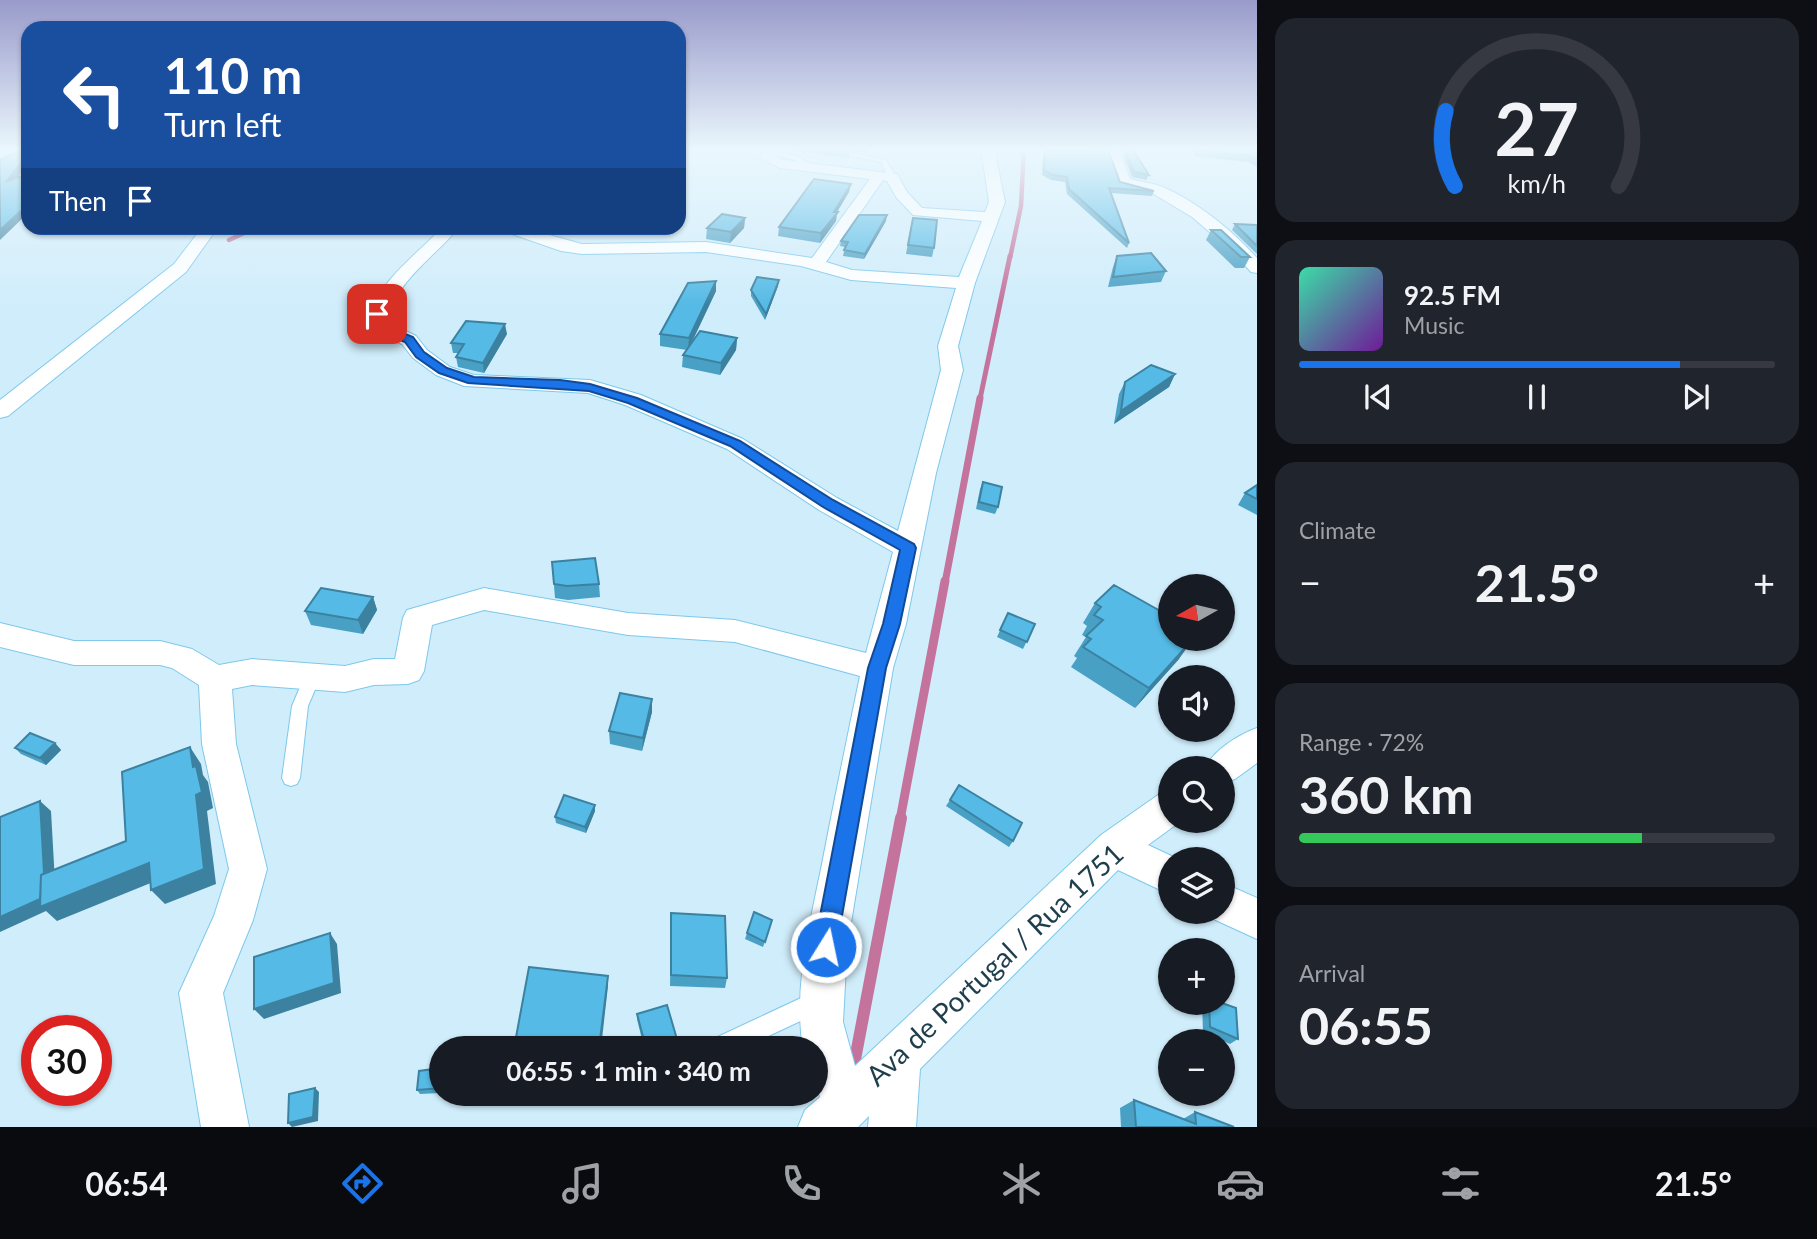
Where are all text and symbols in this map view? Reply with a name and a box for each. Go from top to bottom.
text: 110 m [164,46,302,104]
icon: left [49,49,140,140]
text: 27 [1495,84,1579,172]
text: Turn left [164,105,281,144]
text: km/h [1508,168,1566,198]
icon: arrive [121,182,159,220]
text: Then [49,185,107,217]
text: 92.5 FM [1404,279,1501,311]
pin [347,284,407,344]
icon: arrive [358,295,396,333]
text: Music [1404,311,1464,339]
icon: previous [1359,378,1397,416]
icon: pause [1518,378,1556,416]
icon: next [1677,378,1715,416]
text: Climate [1299,516,1376,544]
text: 21.5° [1475,551,1599,613]
text: − [1299,559,1321,605]
text: + [1753,559,1775,605]
north arrow [1158,574,1236,651]
map controls [1158,574,1235,1106]
button: sound [1158,665,1235,742]
text: Range · 72% [1299,728,1424,756]
button: search [1158,756,1235,833]
text: 360 km [1299,763,1473,825]
street label: Ava de Portugal / Rua 1751 [858,836,1130,1092]
button: layers [1158,847,1235,924]
position arrow [789,910,863,984]
button: + [1158,938,1235,1015]
text: Arrival [1299,959,1365,987]
text: 06:55 [1299,994,1433,1056]
speed limit sign: 30 [21,1015,112,1106]
button: − [1158,1029,1235,1106]
text: 06:55 · 1 min · 340 m [506,1055,751,1087]
icon: directions [338,1159,387,1208]
icon: music [558,1159,607,1208]
icon: phone [777,1159,826,1208]
icon: climate [997,1159,1046,1208]
icon: car [1216,1159,1265,1208]
icon: filters [1436,1159,1485,1208]
text: 06:54 [85,1164,168,1203]
text: 21.5° [1655,1164,1732,1203]

